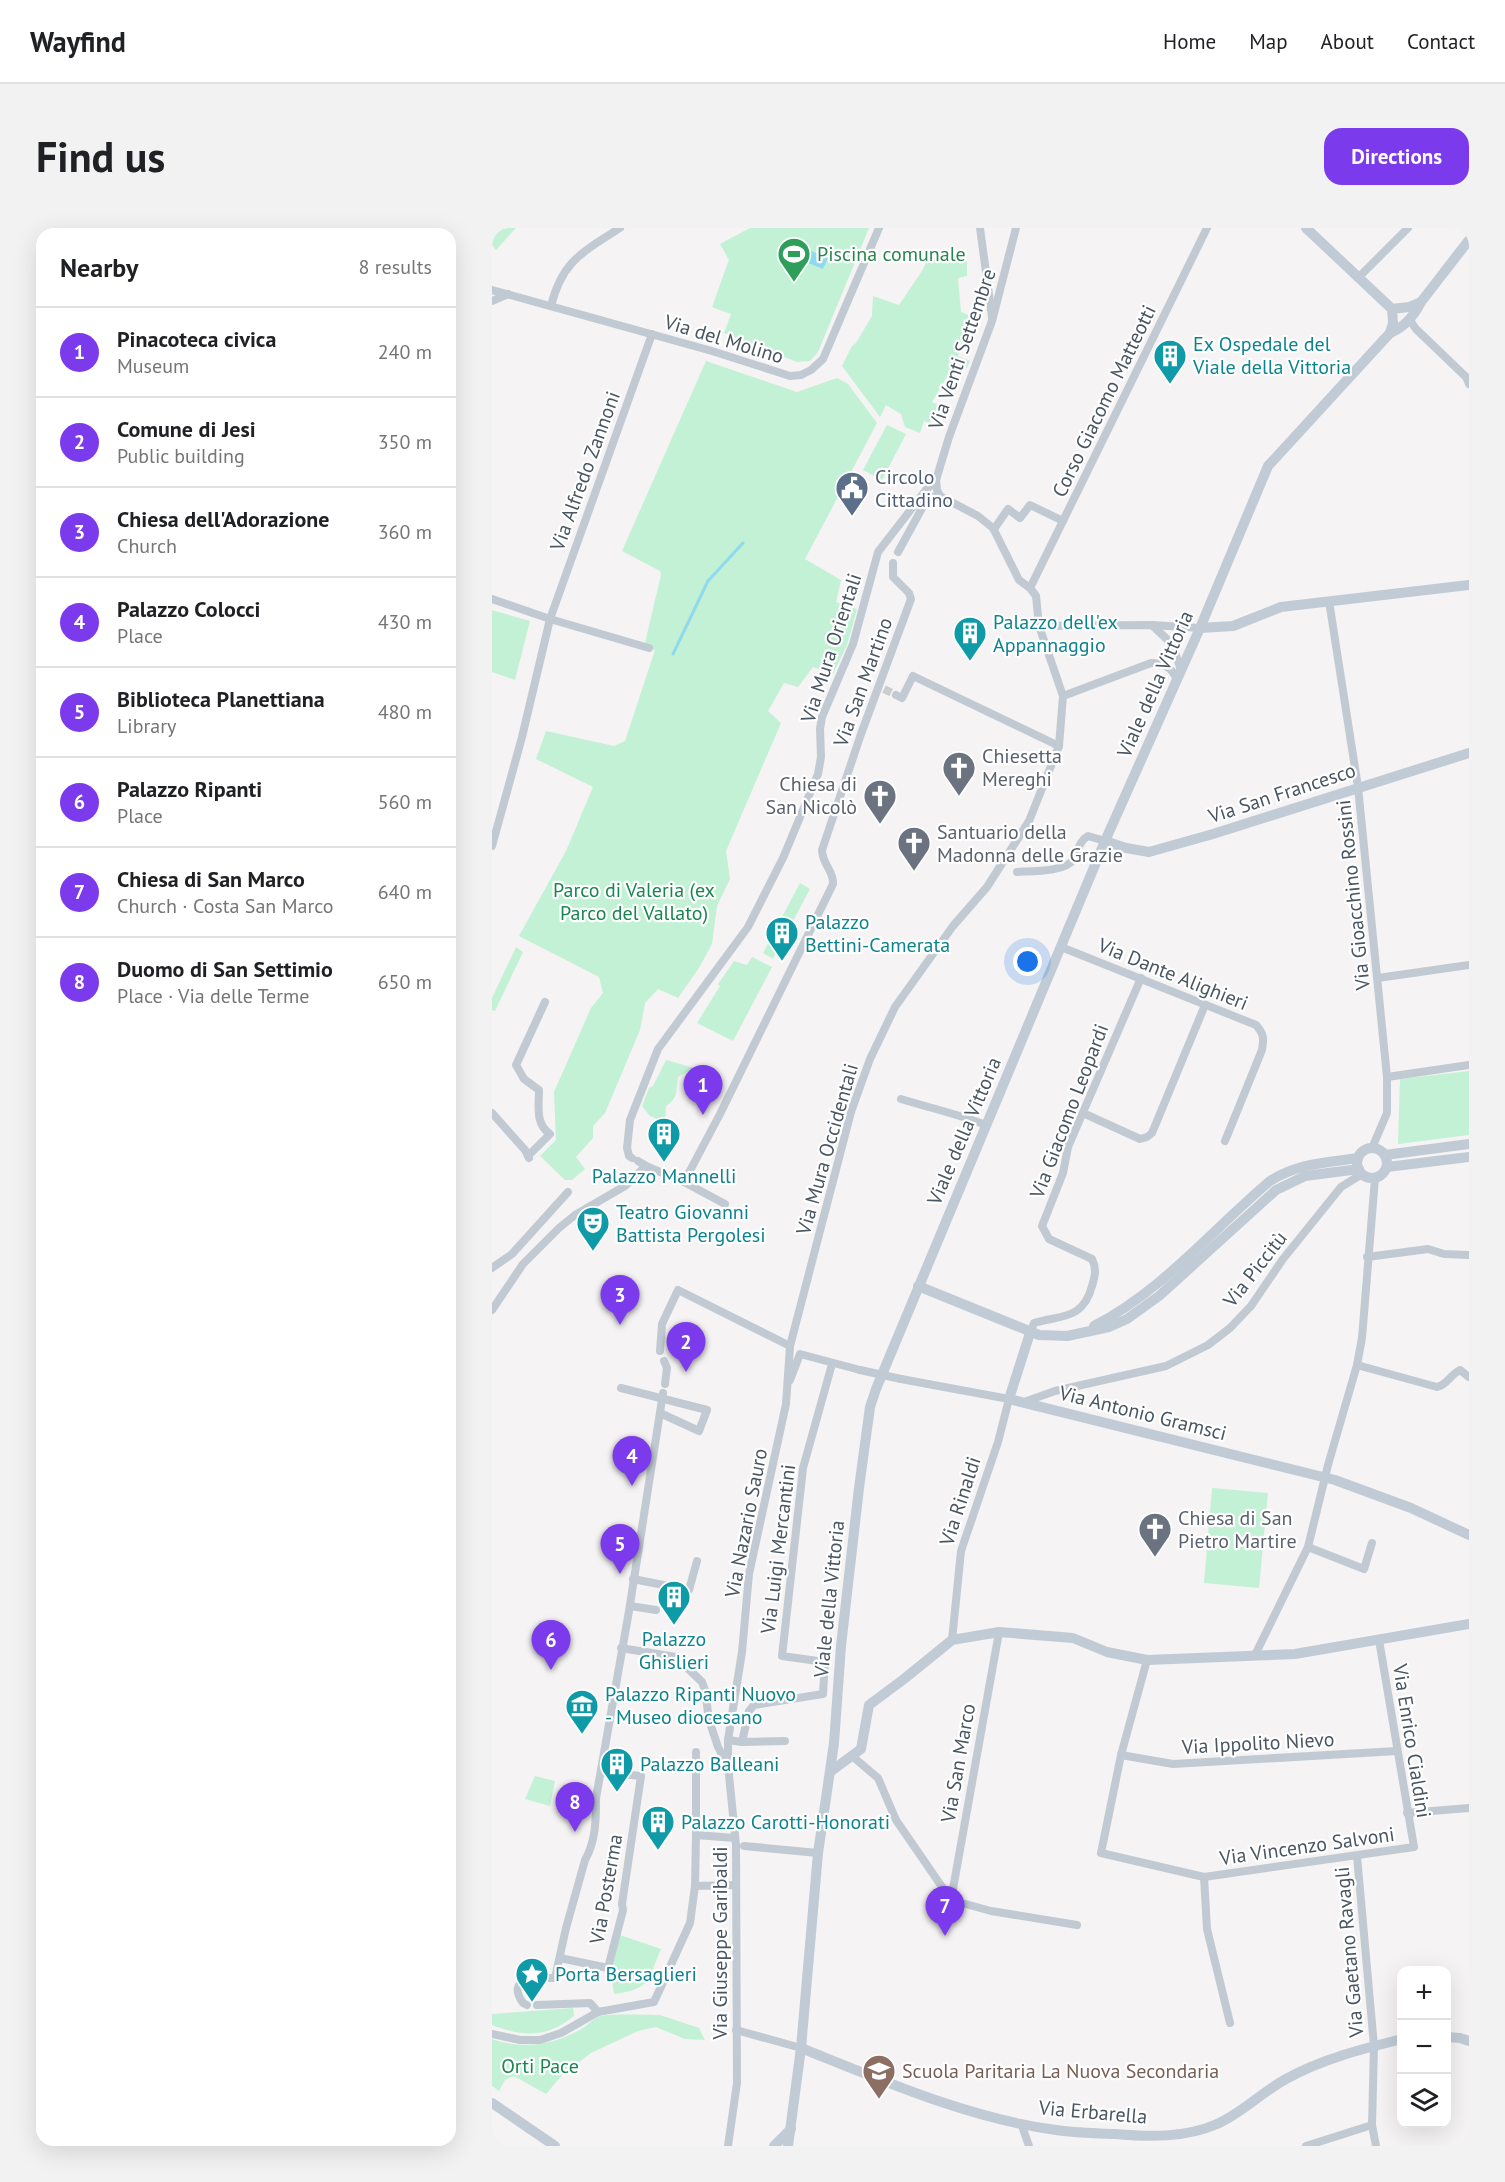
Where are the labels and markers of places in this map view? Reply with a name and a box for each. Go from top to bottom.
sports icon: Piscina comunale [776,236,812,283]
place label: Piscina comunale [817,241,966,267]
place label: Ex Ospedale del Viale della Vittoria [1192,331,1351,380]
building icon: Ex Ospedale del Viale della Vittoria [1152,338,1188,385]
place label: Circolo Cittadino [875,464,953,513]
public building icon: Circolo Cittadino [834,470,870,517]
place label: Palazzo dell'ex Appannaggio [993,609,1118,658]
building icon: Palazzo dell'ex Appannaggio [952,615,988,662]
place label: Chiesetta Mereghi [982,743,1062,792]
church icon: Chiesetta Mereghi [941,750,977,797]
place label: Chiesa di San Nicolò [766,771,857,820]
church icon: Chiesa di San Nicolò [862,778,898,825]
place label: Santuario della Madonna delle Grazie [937,819,1123,868]
church icon: Santuario della Madonna delle Grazie [896,825,932,872]
place label: Palazzo Bettini-Camerata [805,909,950,958]
building icon: Palazzo Bettini-Camerata [764,915,800,962]
pin: 1 [684,1066,722,1115]
building icon: Palazzo Mannelli [646,1116,682,1163]
place label: Palazzo Mannelli [592,1163,736,1189]
place label: Teatro Giovanni Battista Pergolesi [616,1199,766,1248]
theatre icon: Teatro Giovanni Battista Pergolesi [575,1205,611,1252]
pin: 3 [600,1276,640,1325]
pin: 2 [666,1322,706,1372]
pin: 4 [612,1436,652,1486]
place label: Chiesa di San Pietro Martire [1178,1505,1297,1554]
church icon: Chiesa di San Pietro Martire [1137,1511,1173,1558]
pin: 5 [600,1524,640,1574]
building icon: Palazzo Ghislieri [656,1579,692,1626]
pin: 6 [532,1620,570,1670]
place label: Palazzo Ghislieri [639,1626,709,1675]
place label: Palazzo Ripanti Nuovo - Museo diocesano [605,1681,796,1730]
museum icon: Palazzo Ripanti Nuovo - Museo diocesano [564,1688,600,1735]
building icon: Palazzo Balleani [599,1746,635,1793]
place label: Palazzo Balleani [640,1751,779,1777]
pin: 8 [556,1782,595,1832]
building icon: Palazzo Carotti-Honorati [640,1804,676,1851]
place label: Palazzo Carotti-Honorati [681,1809,890,1835]
pin: 7 [926,1886,964,1936]
place icon: Porta Bersaglieri [514,1956,550,2003]
place label: Porta Bersaglieri [555,1961,697,1987]
school or university icon: Scuola Paritaria La Nuova Secondaria [861,2053,897,2100]
place label: Scuola Paritaria La Nuova Secondaria [902,2058,1219,2084]

